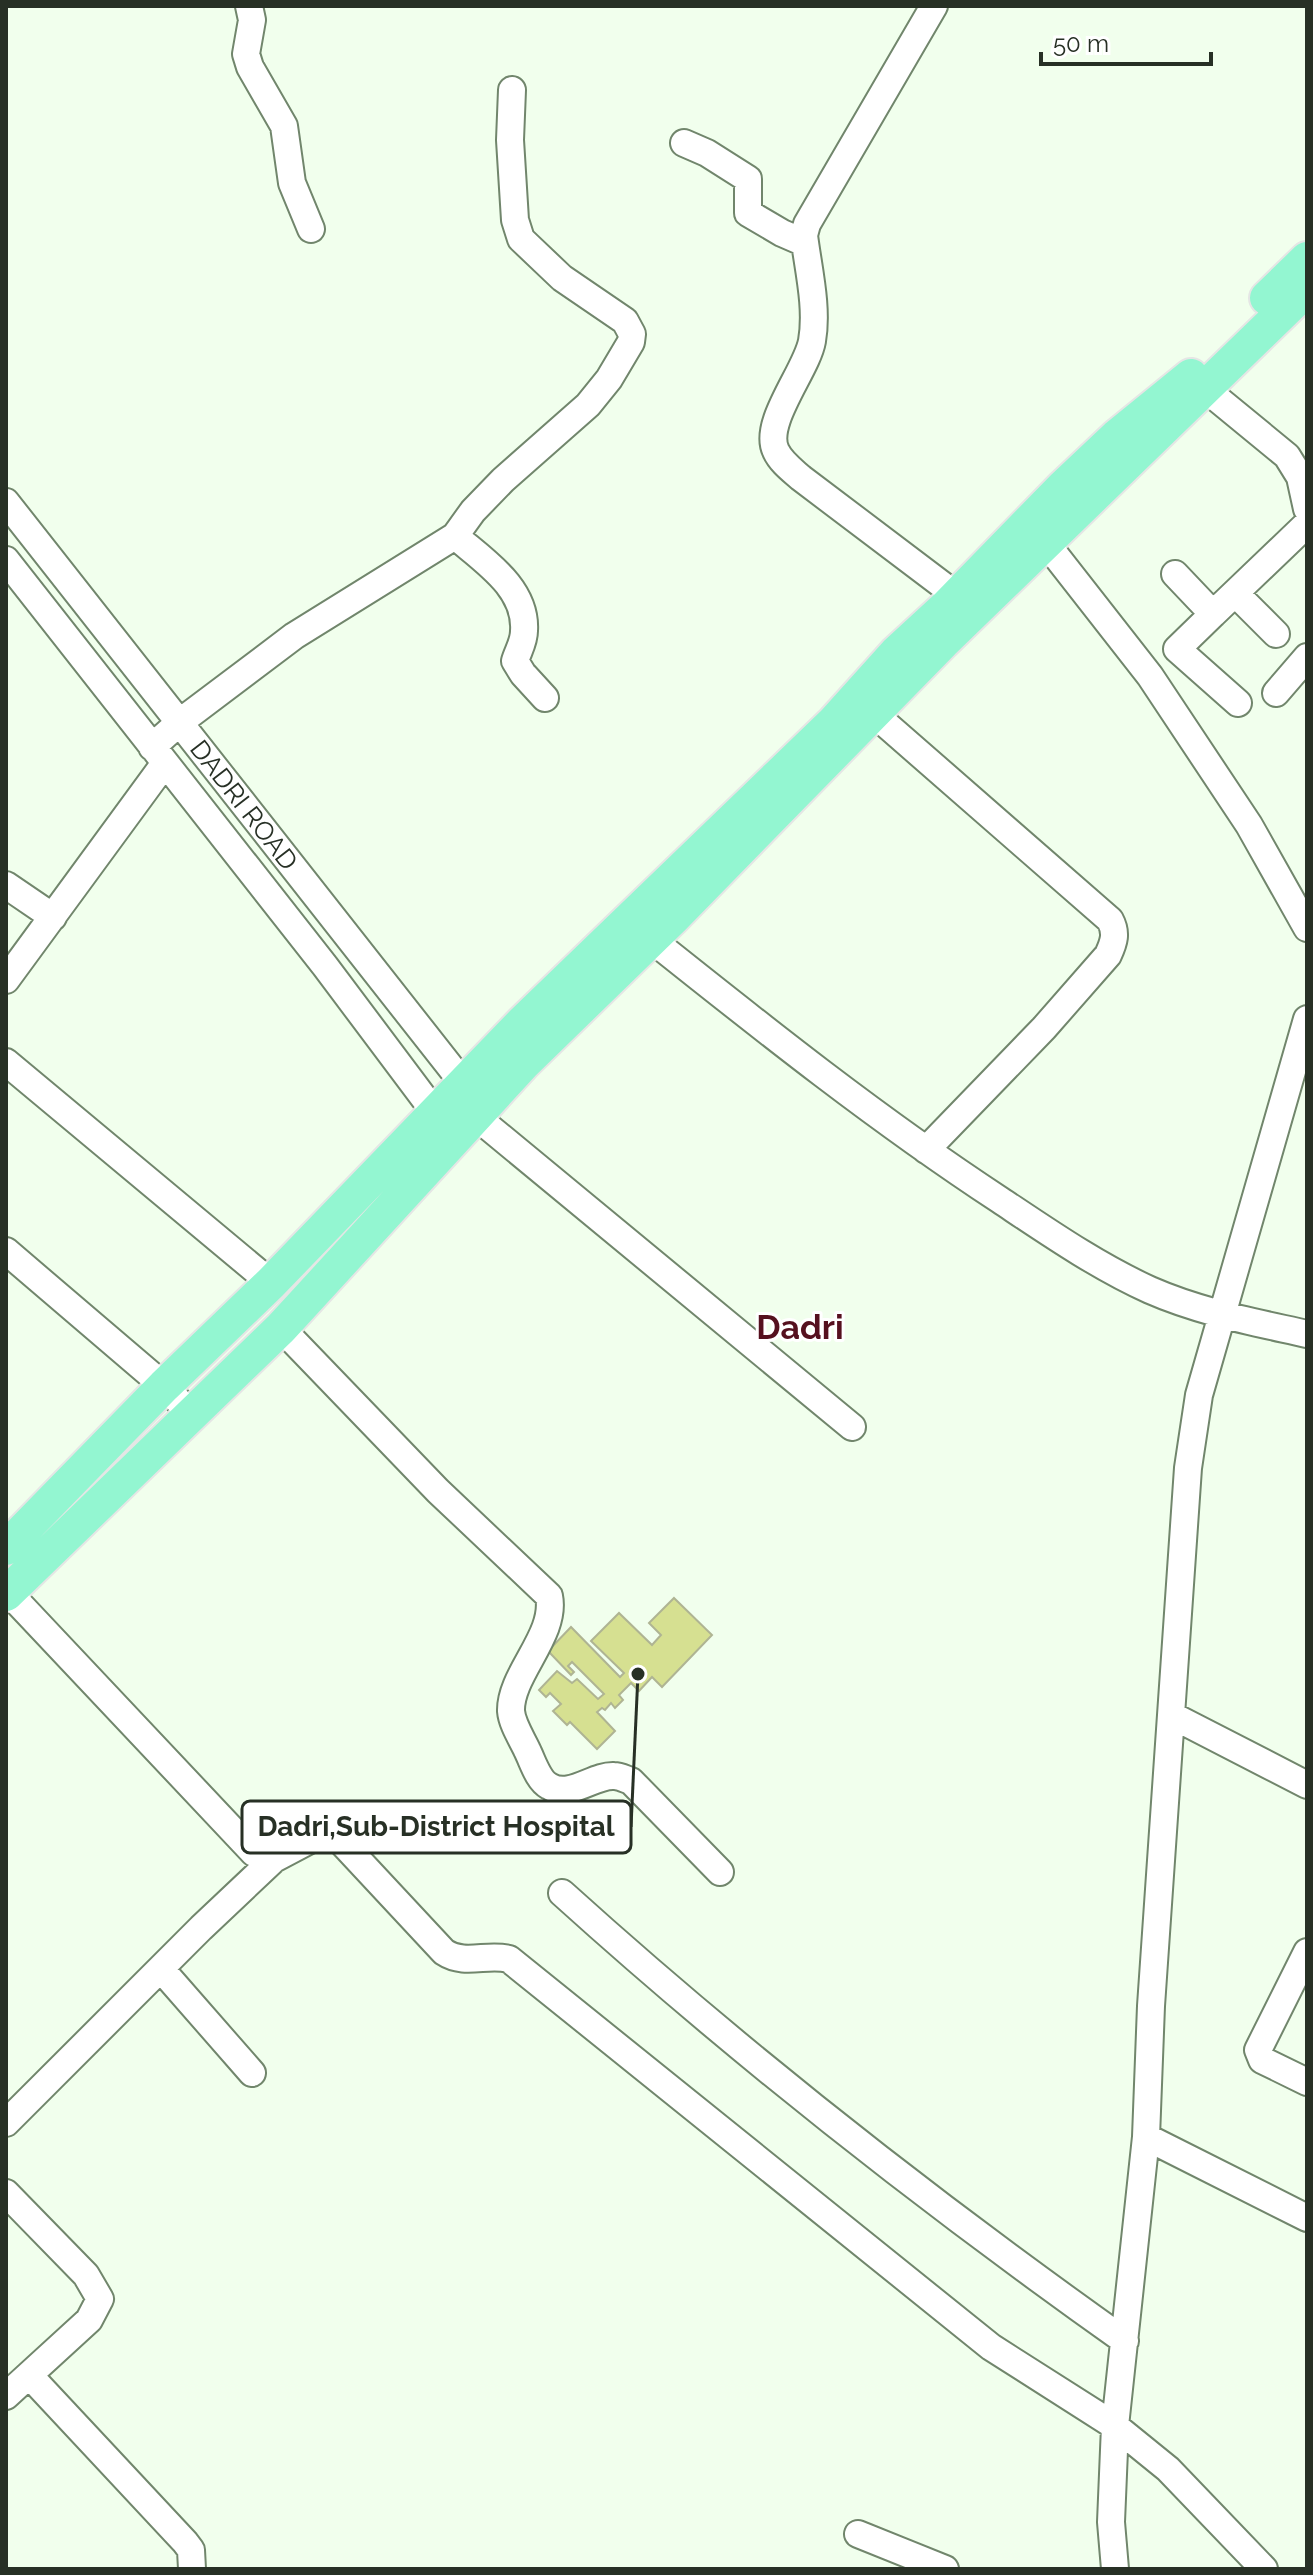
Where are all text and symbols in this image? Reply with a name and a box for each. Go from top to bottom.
scale bar [1041,16,1211,66]
text: 50 m [1053,29,1109,58]
street label: DADRI ROAD [184,734,304,876]
district label: Dadri [756,1307,844,1347]
callout: Dadri,Sub-District Hospital [242,1801,631,1853]
text: Dadri,Sub-District Hospital [257,1810,615,1843]

